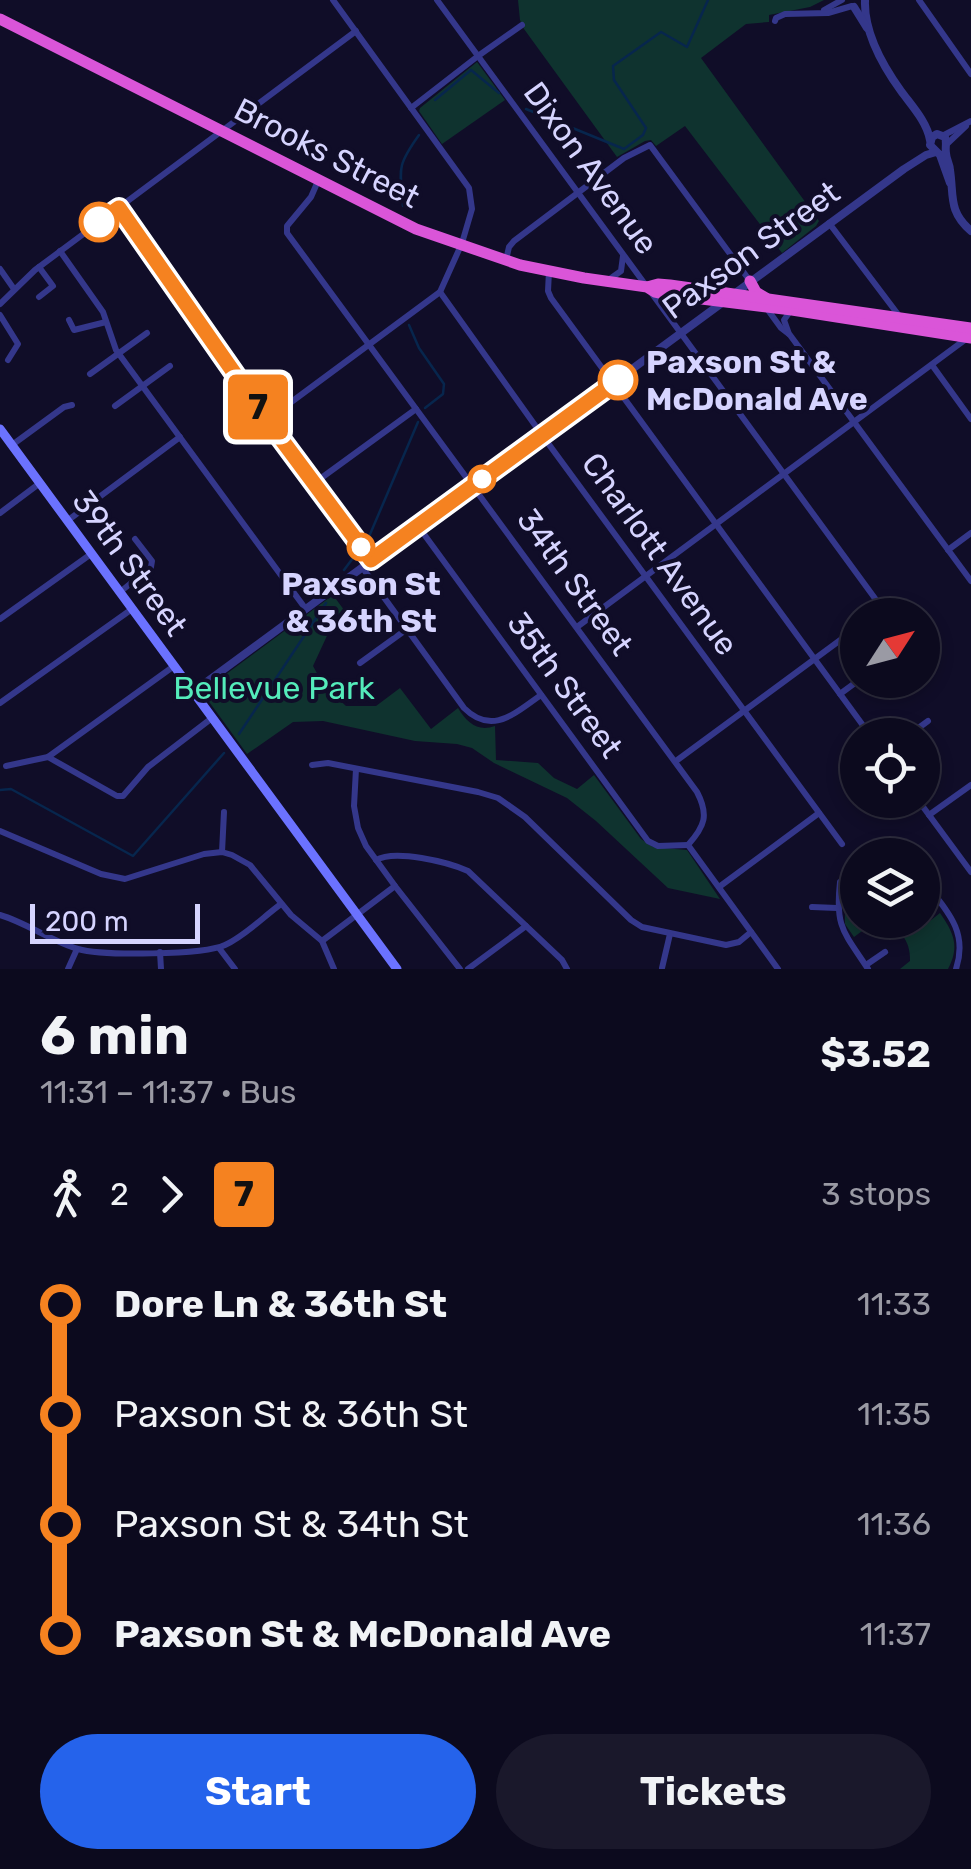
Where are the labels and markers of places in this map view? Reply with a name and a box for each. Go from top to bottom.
unlabelled marker [80,203,118,241]
place label: Paxson St & McDonald Ave [646,343,868,418]
marker: Paxson St & McDonald Ave [599,361,637,399]
unlabelled marker [469,466,495,492]
marker: Paxson St & 36th St [348,534,374,560]
place label: Paxson St & 36th St [281,565,441,640]

